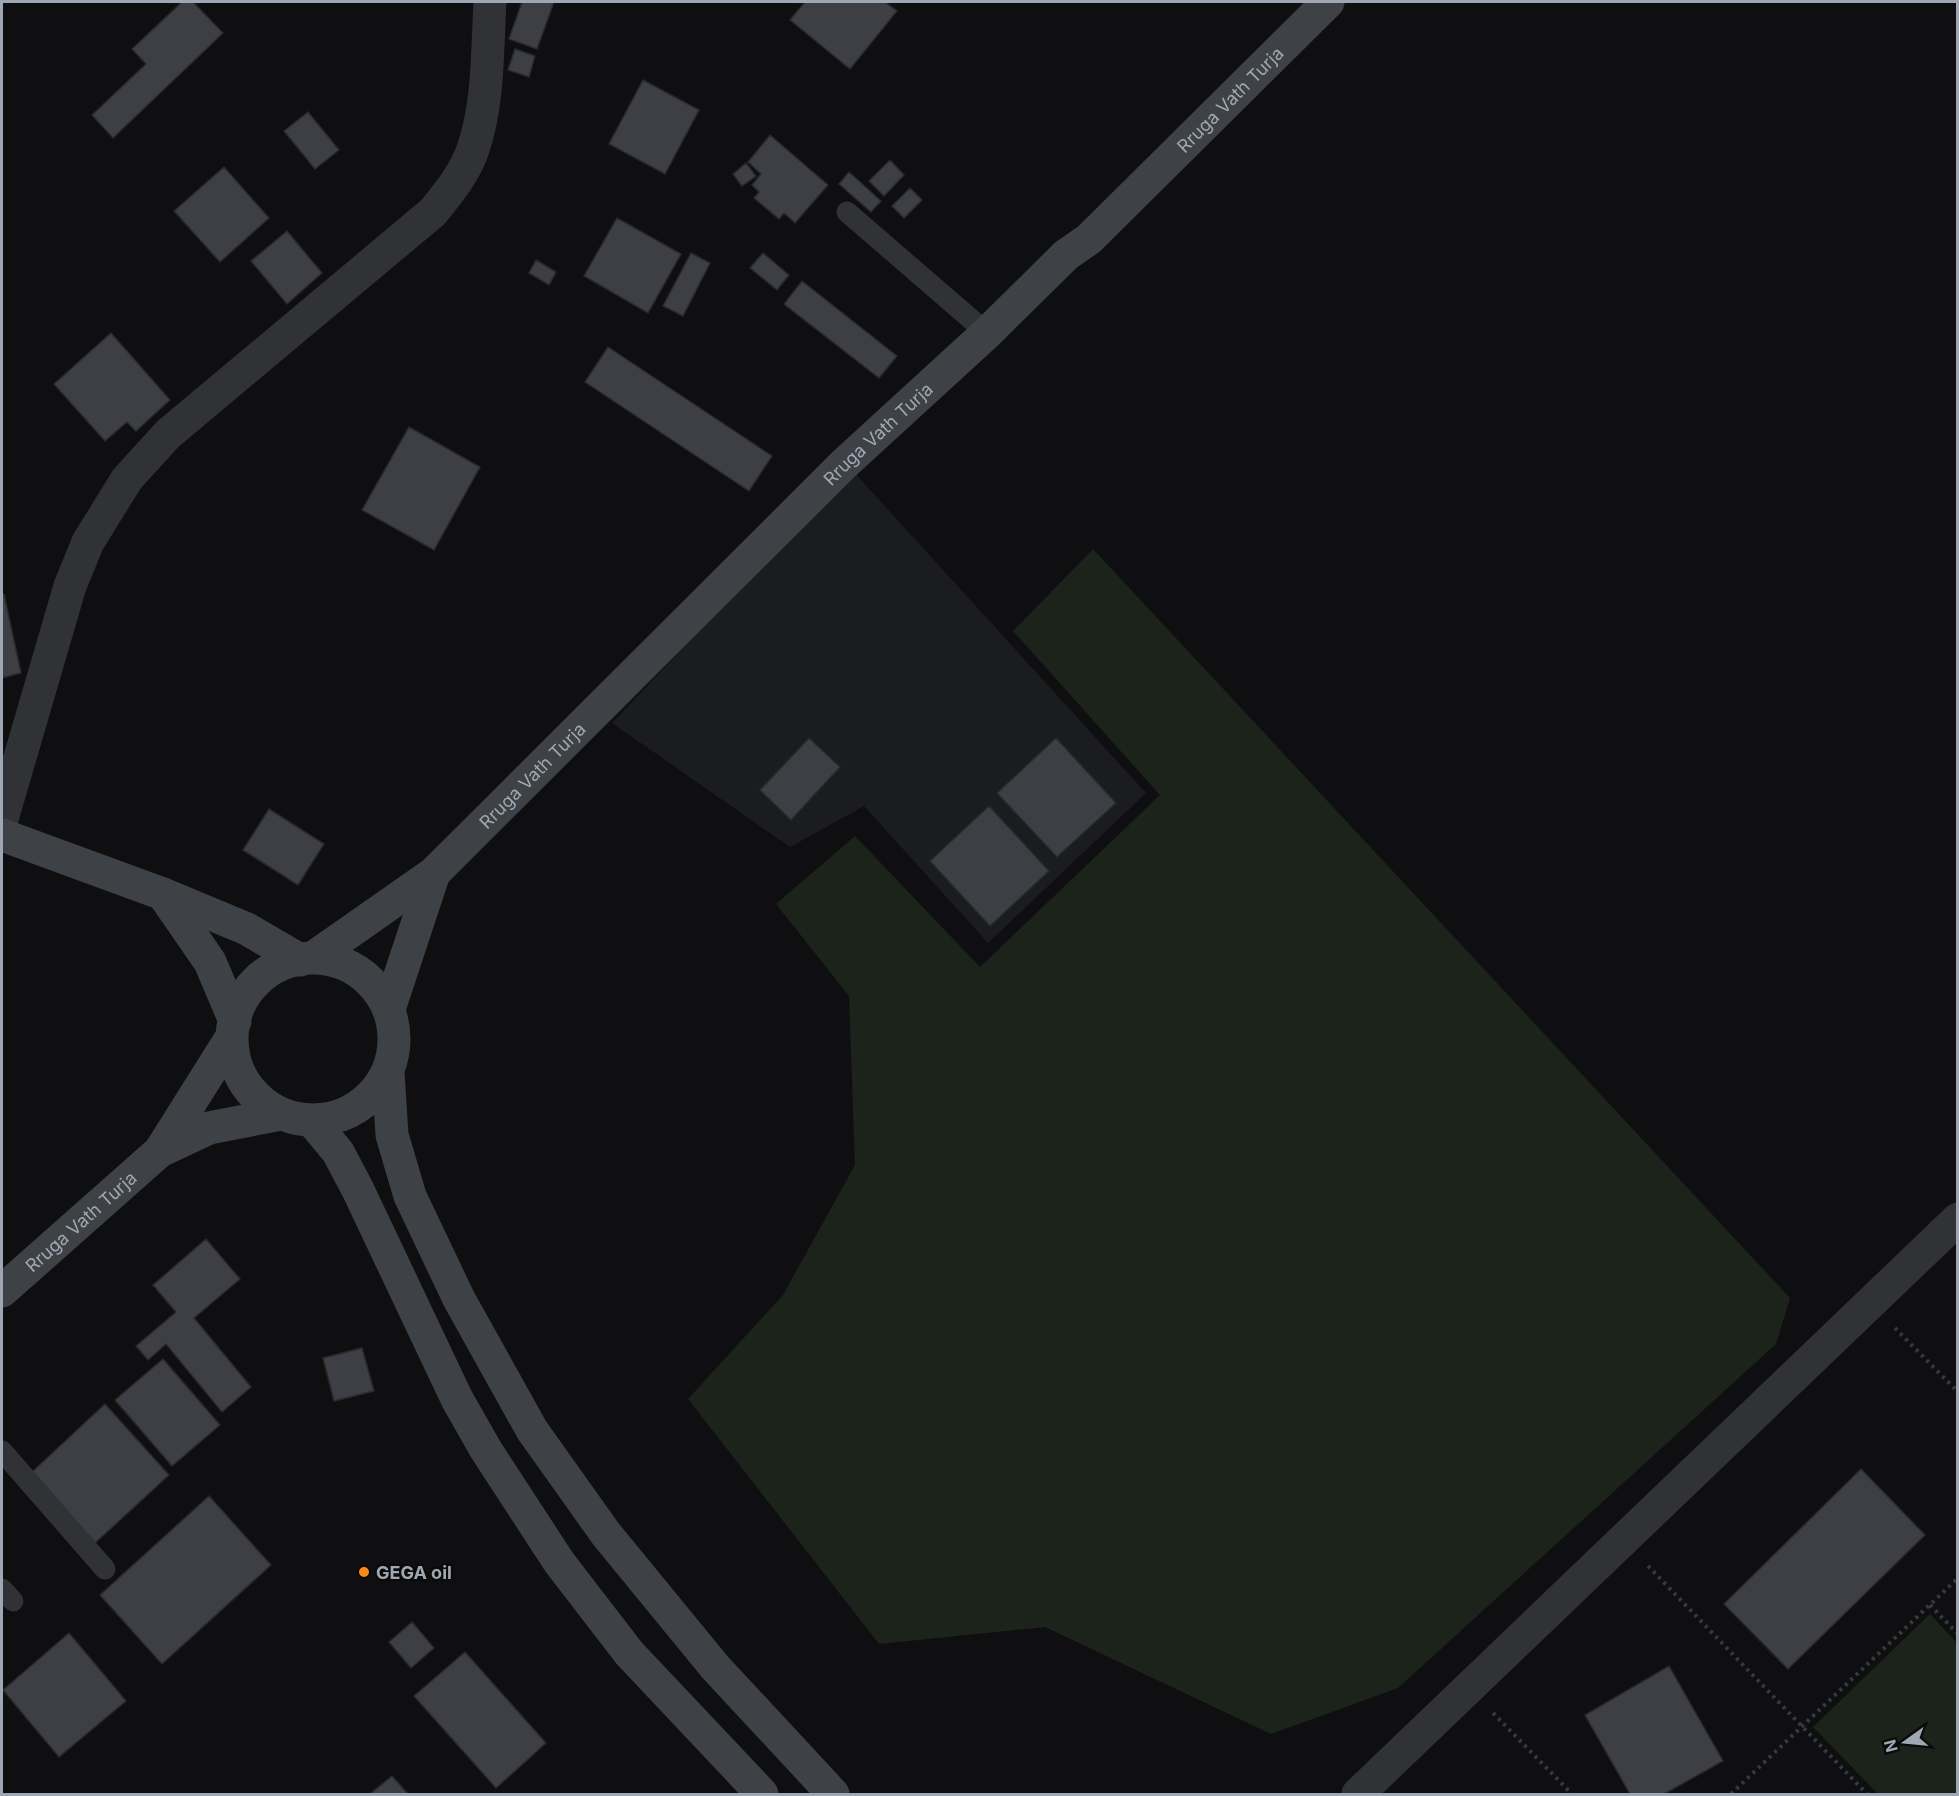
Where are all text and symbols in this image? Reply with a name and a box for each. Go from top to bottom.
street label: Rruga Vath Turja [1172,42,1287,156]
street label: Rruga Vath Turja [819,378,937,489]
street label: Rruga Vath Turja [475,718,589,832]
street label: Rruga Vath Turja [21,1167,140,1276]
place label: GEGA oil [376,1562,452,1583]
marker: GEGA oil [357,1565,371,1579]
north arrow [1875,1712,1935,1772]
text: N [1879,1737,1902,1754]

